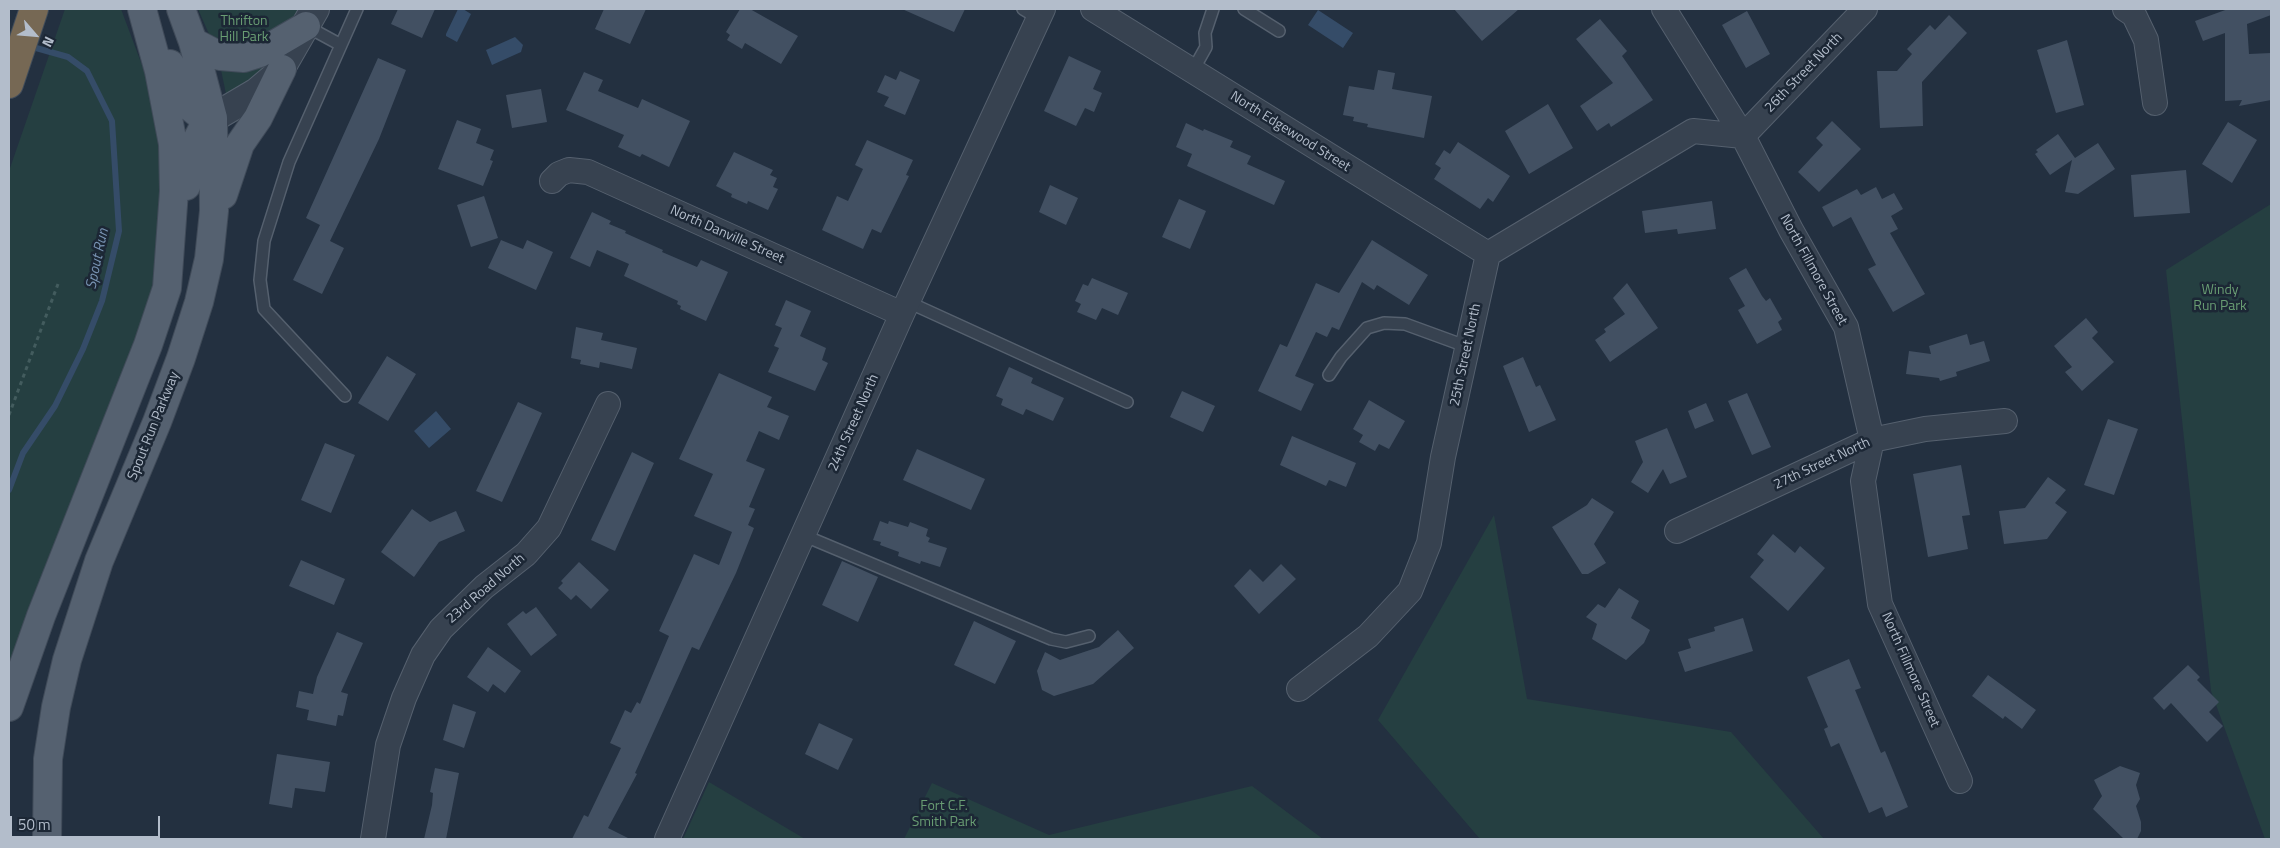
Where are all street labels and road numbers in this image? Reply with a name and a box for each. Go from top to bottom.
street label: 26th Street North [1762,30,1846,116]
street label: North Edgewood Street [1227,88,1353,176]
street label: North Danville Street [667,202,787,268]
street label: North Fillmore Street [1776,212,1850,328]
street label: 25th Street North [1447,302,1485,408]
street label: Spout Run Parkway [125,369,183,483]
street label: 24th Street North [825,372,883,474]
street label: 27th Street North [1771,434,1873,494]
street label: 23rd Road North [443,550,529,628]
street label: North Fillmore Street [1877,610,1943,730]

